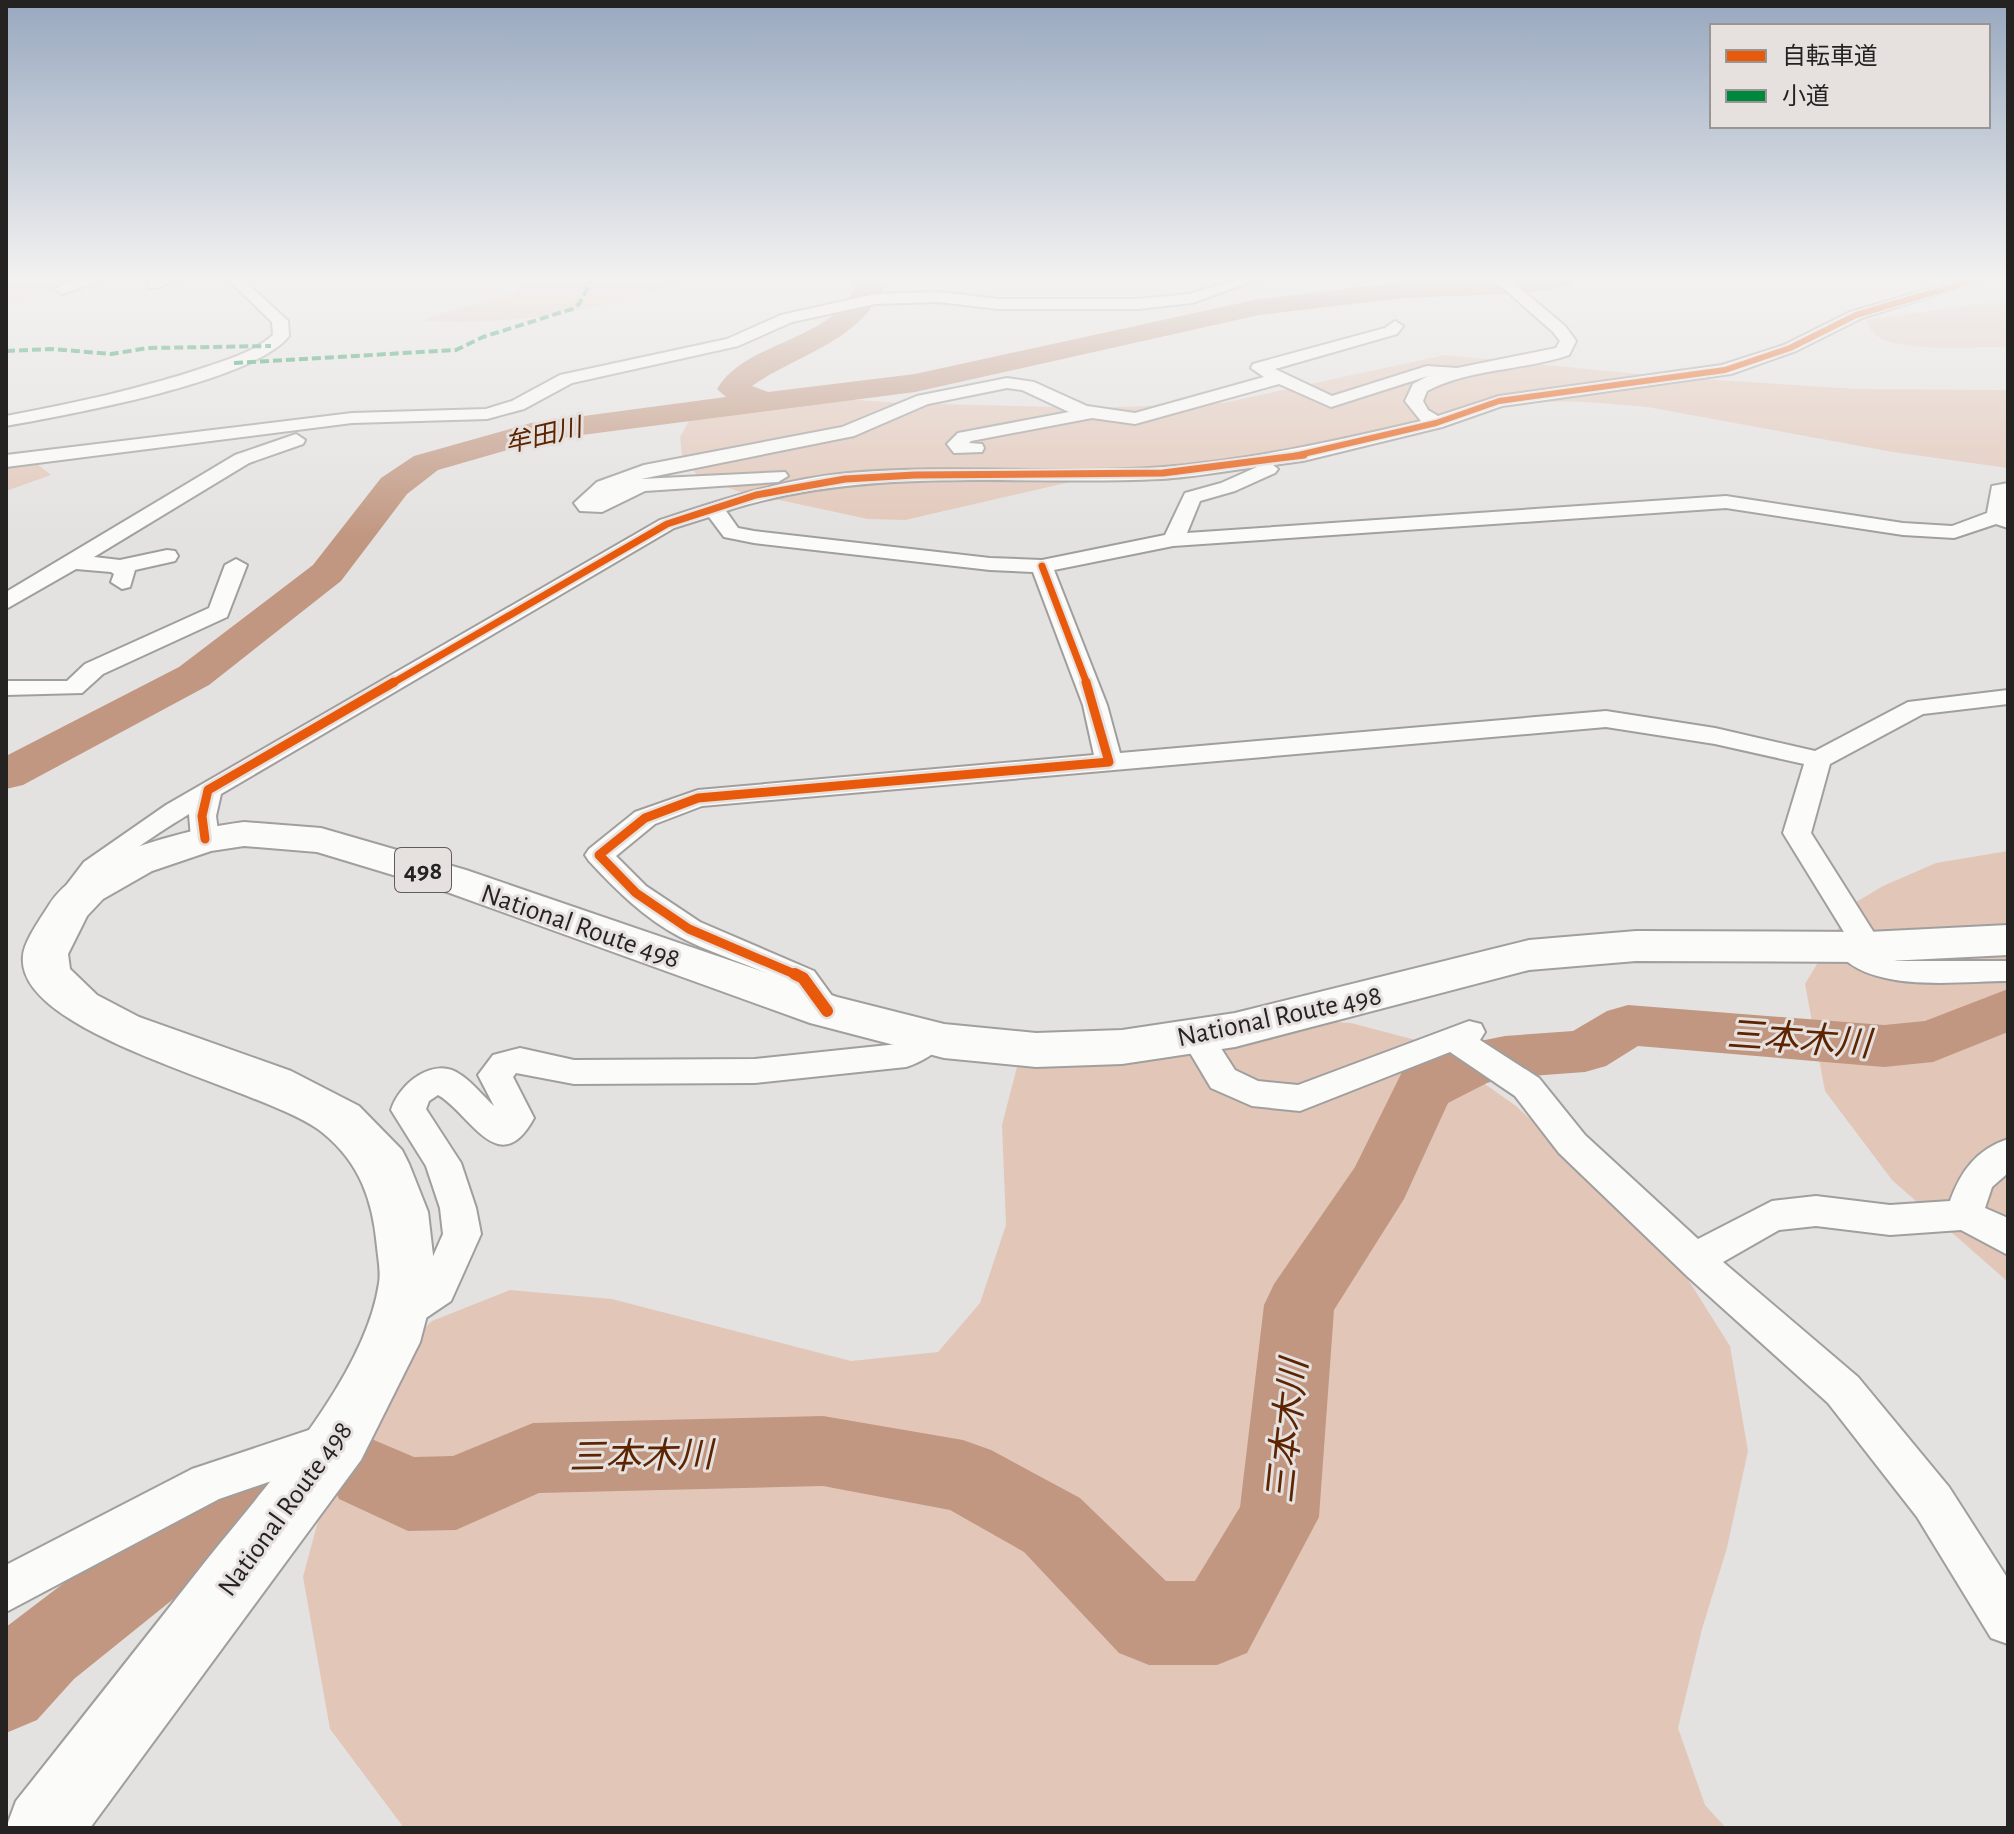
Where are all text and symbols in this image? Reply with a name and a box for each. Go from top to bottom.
legend [1710,24,1990,128]
text: 自転車道 [1782,43,1878,69]
text: 小道 [1782,83,1830,109]
water label: 牟田川 [502,413,587,457]
road number: 498 [395,848,451,892]
street label: National Route 498 [477,880,683,974]
street label: National Route 498 [1175,982,1384,1052]
water label: 三本木川 [1726,1015,1876,1063]
water label: 三本木川 [1261,1354,1314,1505]
street label: National Route 498 [213,1417,358,1602]
water label: 三本木川 [569,1436,717,1476]

